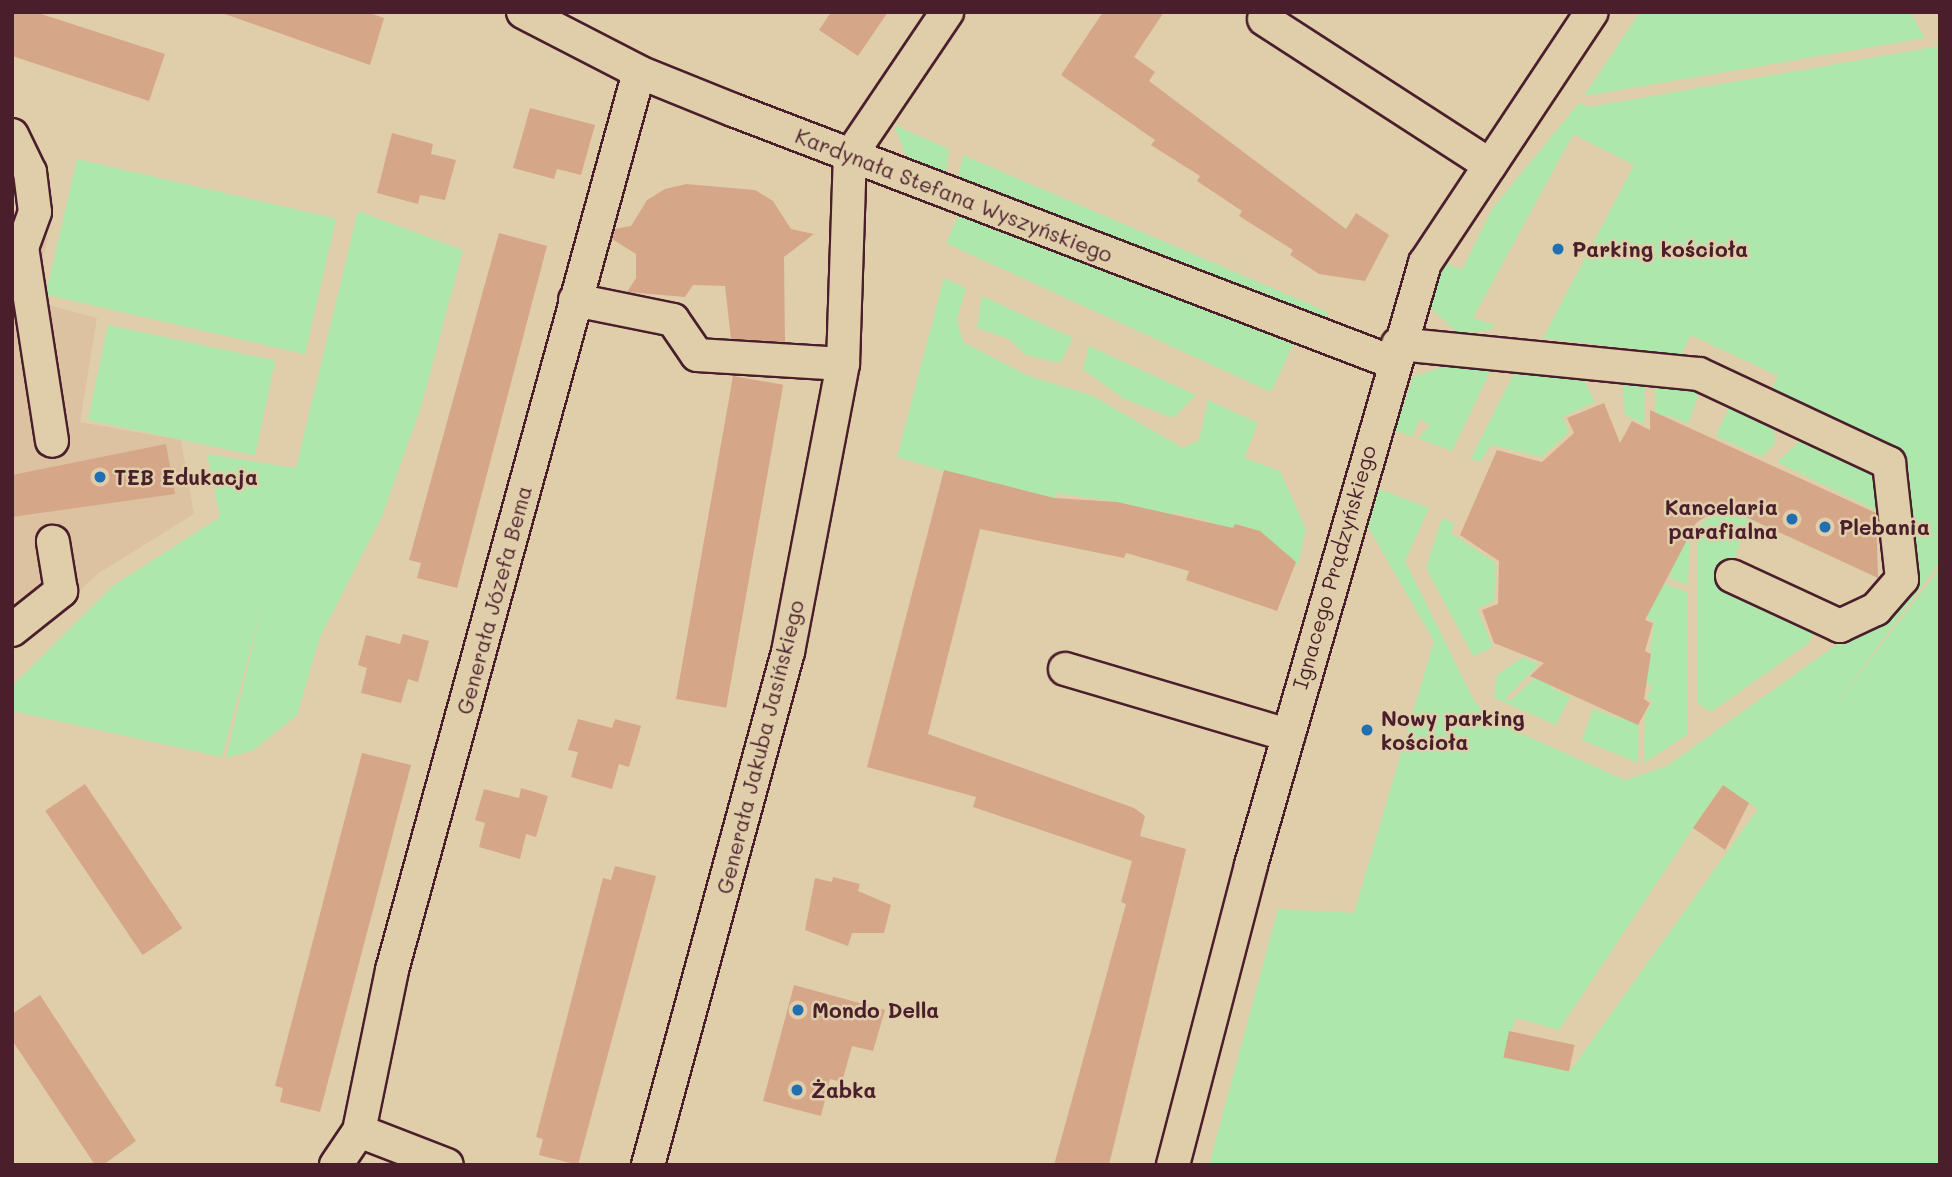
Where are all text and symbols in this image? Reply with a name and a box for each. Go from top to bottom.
street label: Kardynała Stefana Wyszyńskiego [792,123,1116,267]
place label: Parking kościoła [1572,236,1748,262]
marker: Parking kościoła [1550,241,1566,257]
street label: Ignacego Prądzyńskiego [1287,442,1381,692]
place label: TEB Edukacja [114,464,258,490]
marker: TEB Edukacja [92,469,108,485]
street label: Generała Józefa Bema [451,483,537,717]
place label: Kancelaria parafialna [1665,494,1778,544]
marker: Kancelaria parafialna [1784,511,1800,527]
place label: Plebania [1839,514,1930,540]
marker: Plebania [1817,519,1833,535]
street label: Generała Jakuba Jasińskiego [711,597,809,897]
place label: Nowy parking kościoła [1381,705,1525,755]
marker: Nowy parking kościoła [1359,722,1375,738]
place label: Mondo Della [812,997,939,1023]
marker: Mondo Della [790,1002,806,1018]
place label: Żabka [811,1077,876,1103]
marker: Żabka [789,1082,805,1098]

